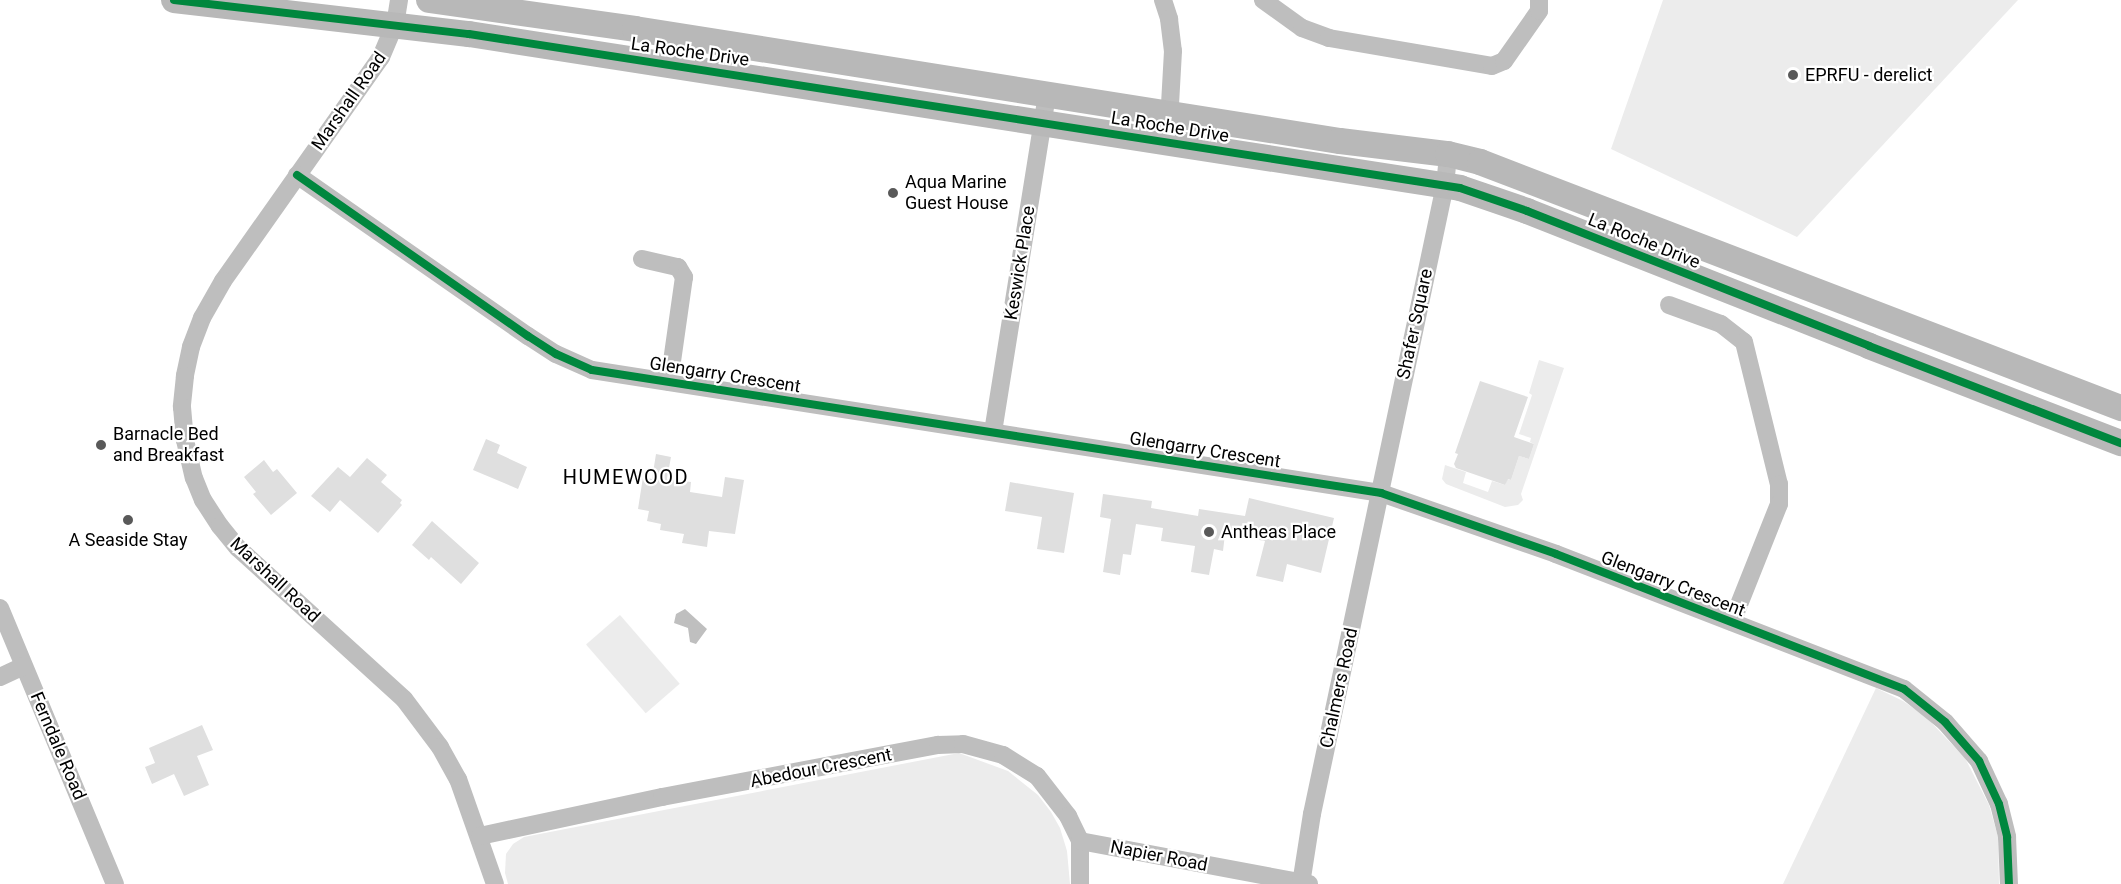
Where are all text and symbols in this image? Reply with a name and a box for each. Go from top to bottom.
street label: La Roche Drive [630,33,750,71]
street label: Marshall Road [307,48,391,154]
place label: EPRFU - derelict [1805,64,1932,86]
marker: EPRFU - derelict [1786,68,1800,82]
street label: La Roche Drive [1109,107,1231,147]
place label: Aqua Marine Guest House [905,172,1008,214]
marker: Aqua Marine Guest House [886,186,900,200]
street label: Keswick Place [1000,204,1040,322]
street label: La Roche Drive [1585,209,1703,273]
street label: Shafer Square [1393,267,1437,381]
street label: Glengarry Crescent [648,352,802,398]
place label: Barnacle Bed and Breakfast [113,424,224,466]
street label: Glengarry Crescent [1128,427,1282,473]
marker: Barnacle Bed and Breakfast [94,438,108,452]
district label: HUMEWOOD [563,465,689,489]
marker: A Seaside Stay [121,513,135,527]
place label: Antheas Place [1221,521,1336,543]
marker: Antheas Place [1202,525,1216,539]
place label: A Seaside Stay [69,529,187,551]
street label: Marshall Road [226,533,324,627]
street label: Glengarry Crescent [1598,547,1748,621]
street label: Chalmers Road [1316,626,1362,750]
street label: Ferndale Road [26,689,90,803]
street label: Abedour Crescent [748,744,894,792]
street label: Napier Road [1109,836,1209,876]

